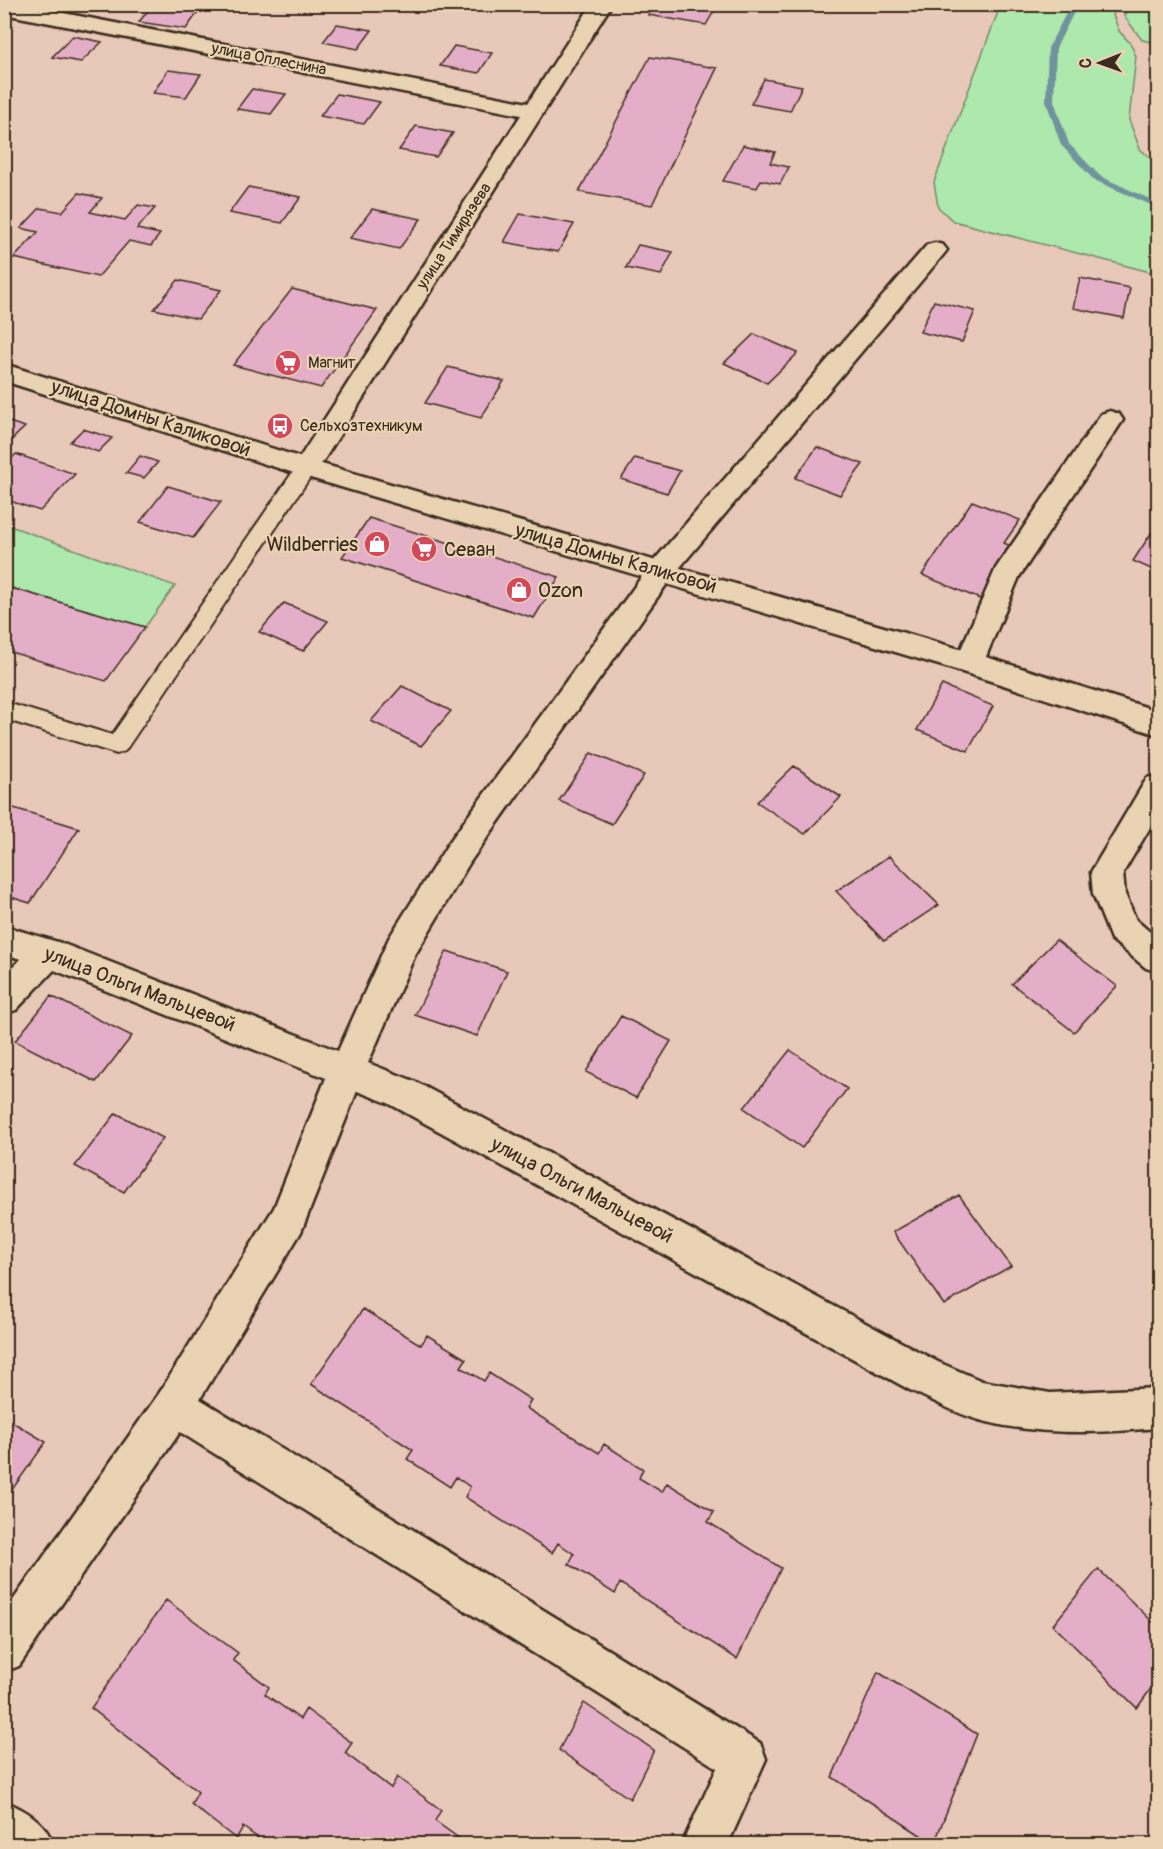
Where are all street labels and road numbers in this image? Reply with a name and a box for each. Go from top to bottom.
street label: улица Оплеснина [209,38,328,80]
street label: улица Тимирязева [412,179,496,294]
street label: улица Домны Каликовой [47,374,254,462]
street label: улица Домны Каликовой [511,517,720,599]
street label: улица Ольги Мальцевой [40,941,239,1037]
street label: улица Ольги Мальцевой [486,1131,677,1249]

